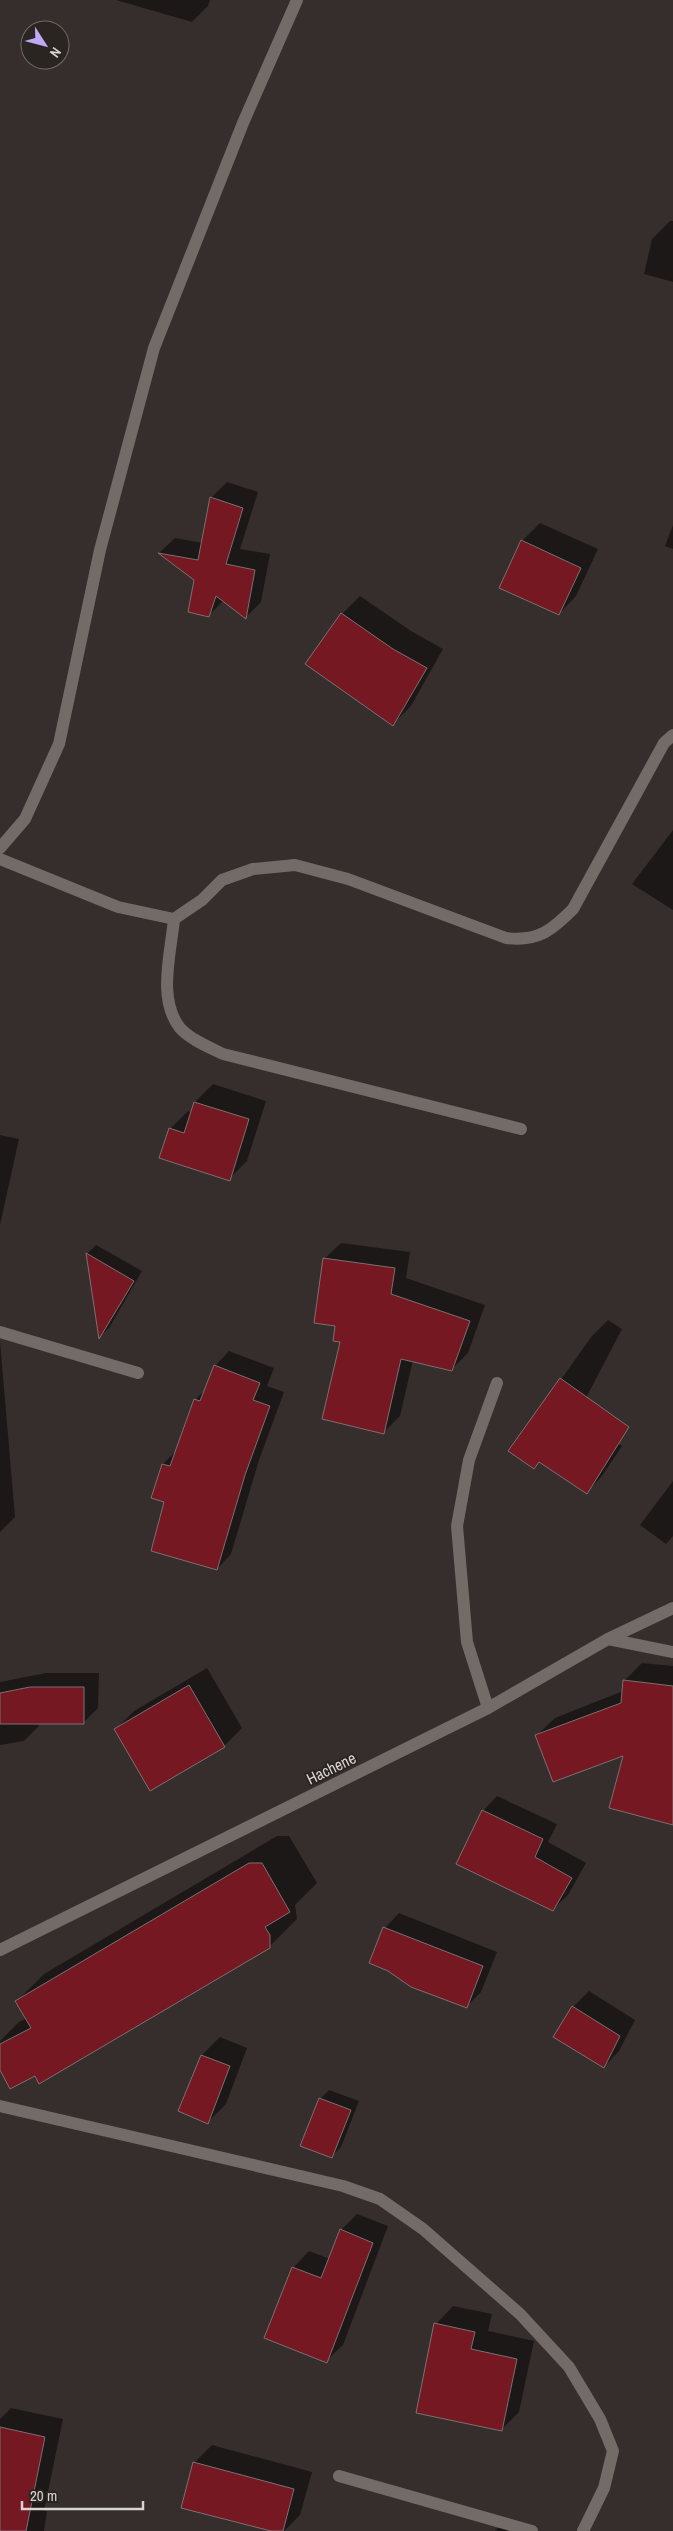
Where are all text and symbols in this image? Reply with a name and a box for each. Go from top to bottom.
north arrow [20,20,70,70]
text: N [46,44,65,61]
street label: Hachene [303,1747,359,1789]
scale bar [22,2478,144,2510]
text: 20 m [30,2485,57,2506]

